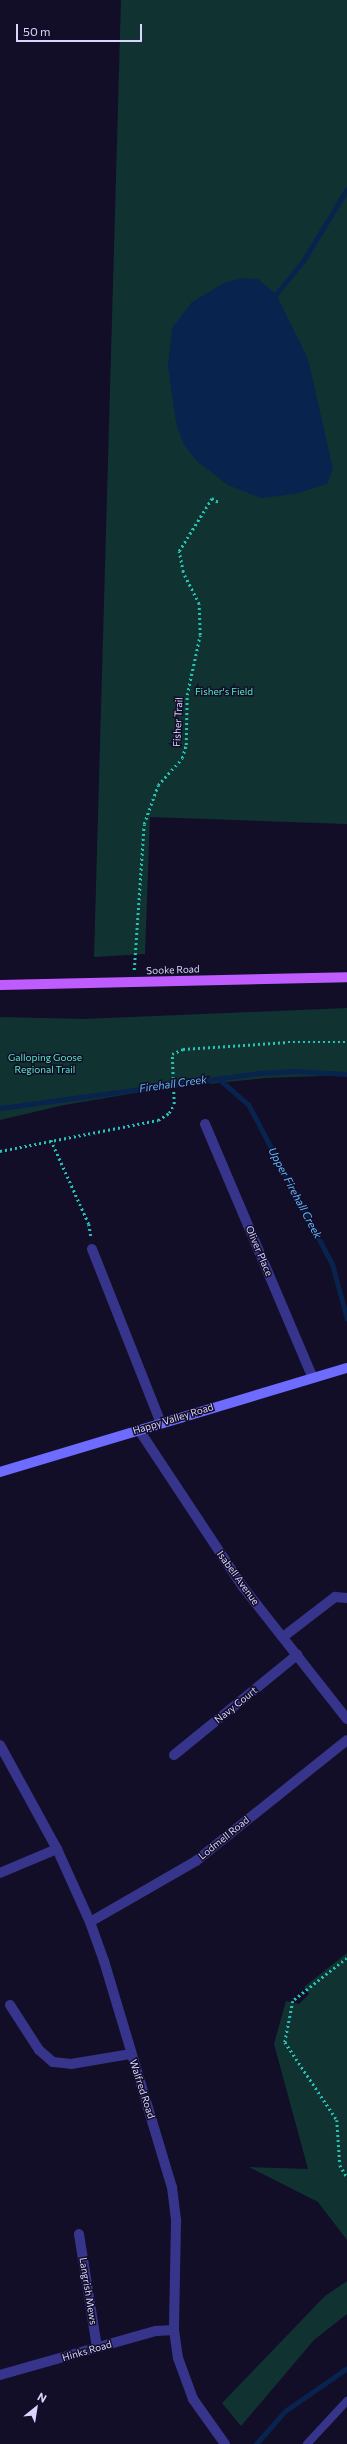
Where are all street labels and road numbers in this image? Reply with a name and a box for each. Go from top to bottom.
street label: Fisher Trail [171,697,185,747]
street label: Sooke Road [146,963,200,977]
street label: Oliver Place [243,1224,275,1278]
street label: Happy Valley Road [131,1401,215,1437]
street label: Isabell Avenue [214,1549,262,1607]
street label: Navy Court [212,1684,260,1726]
street label: Lodmell Road [196,1814,252,1862]
street label: Walfred Road [127,2058,157,2120]
street label: Langrish Mews [77,2256,99,2326]
street label: Hinks Road [61,2338,113,2364]

